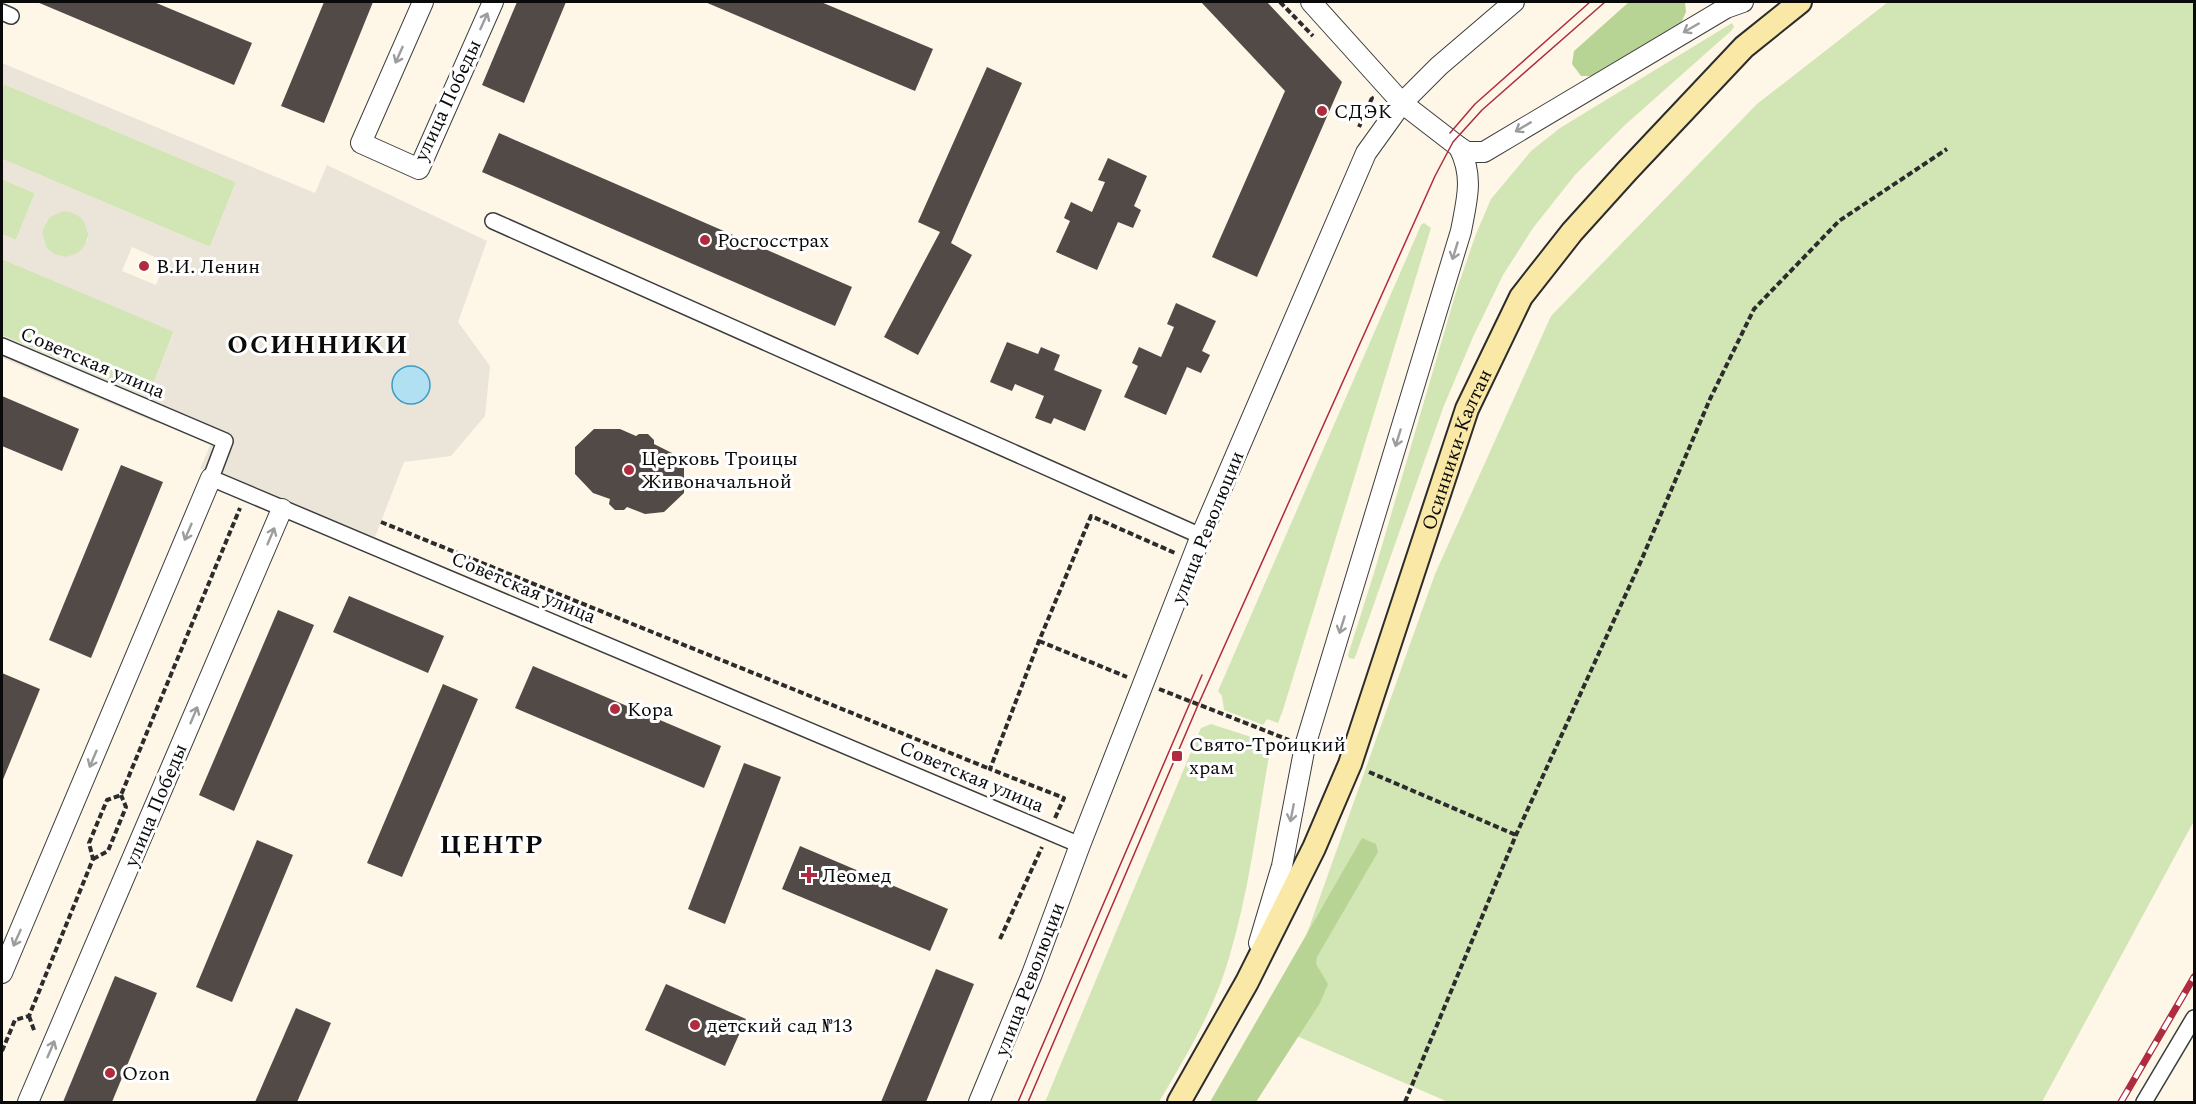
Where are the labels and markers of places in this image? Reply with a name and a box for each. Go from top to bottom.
place label: СДЭК [1334,97,1393,127]
marker: СДЭК [1315,104,1329,118]
place label: Росгосстрах [717,226,829,256]
marker: Росгосстрах [698,233,712,247]
place label: В.И. Ленин [156,252,260,282]
marker: В.И. Ленин [137,259,151,273]
place label: Церковь Троицы Живоначальной [641,444,798,497]
marker: Церковь Троицы Живоначальной [622,463,636,477]
place label: Кора [627,695,673,725]
marker: Кора [608,702,622,716]
place label: Свято-Троицкий храм [1189,730,1346,783]
marker: Свято-Троицкий храм [1170,749,1184,763]
place label: Леомед [822,861,891,891]
marker: Леомед [800,866,818,884]
place label: детский сад №13 [707,1011,852,1041]
marker: детский сад №13 [688,1018,702,1032]
place label: Ozon [122,1059,170,1089]
marker: Ozon [103,1066,117,1080]

